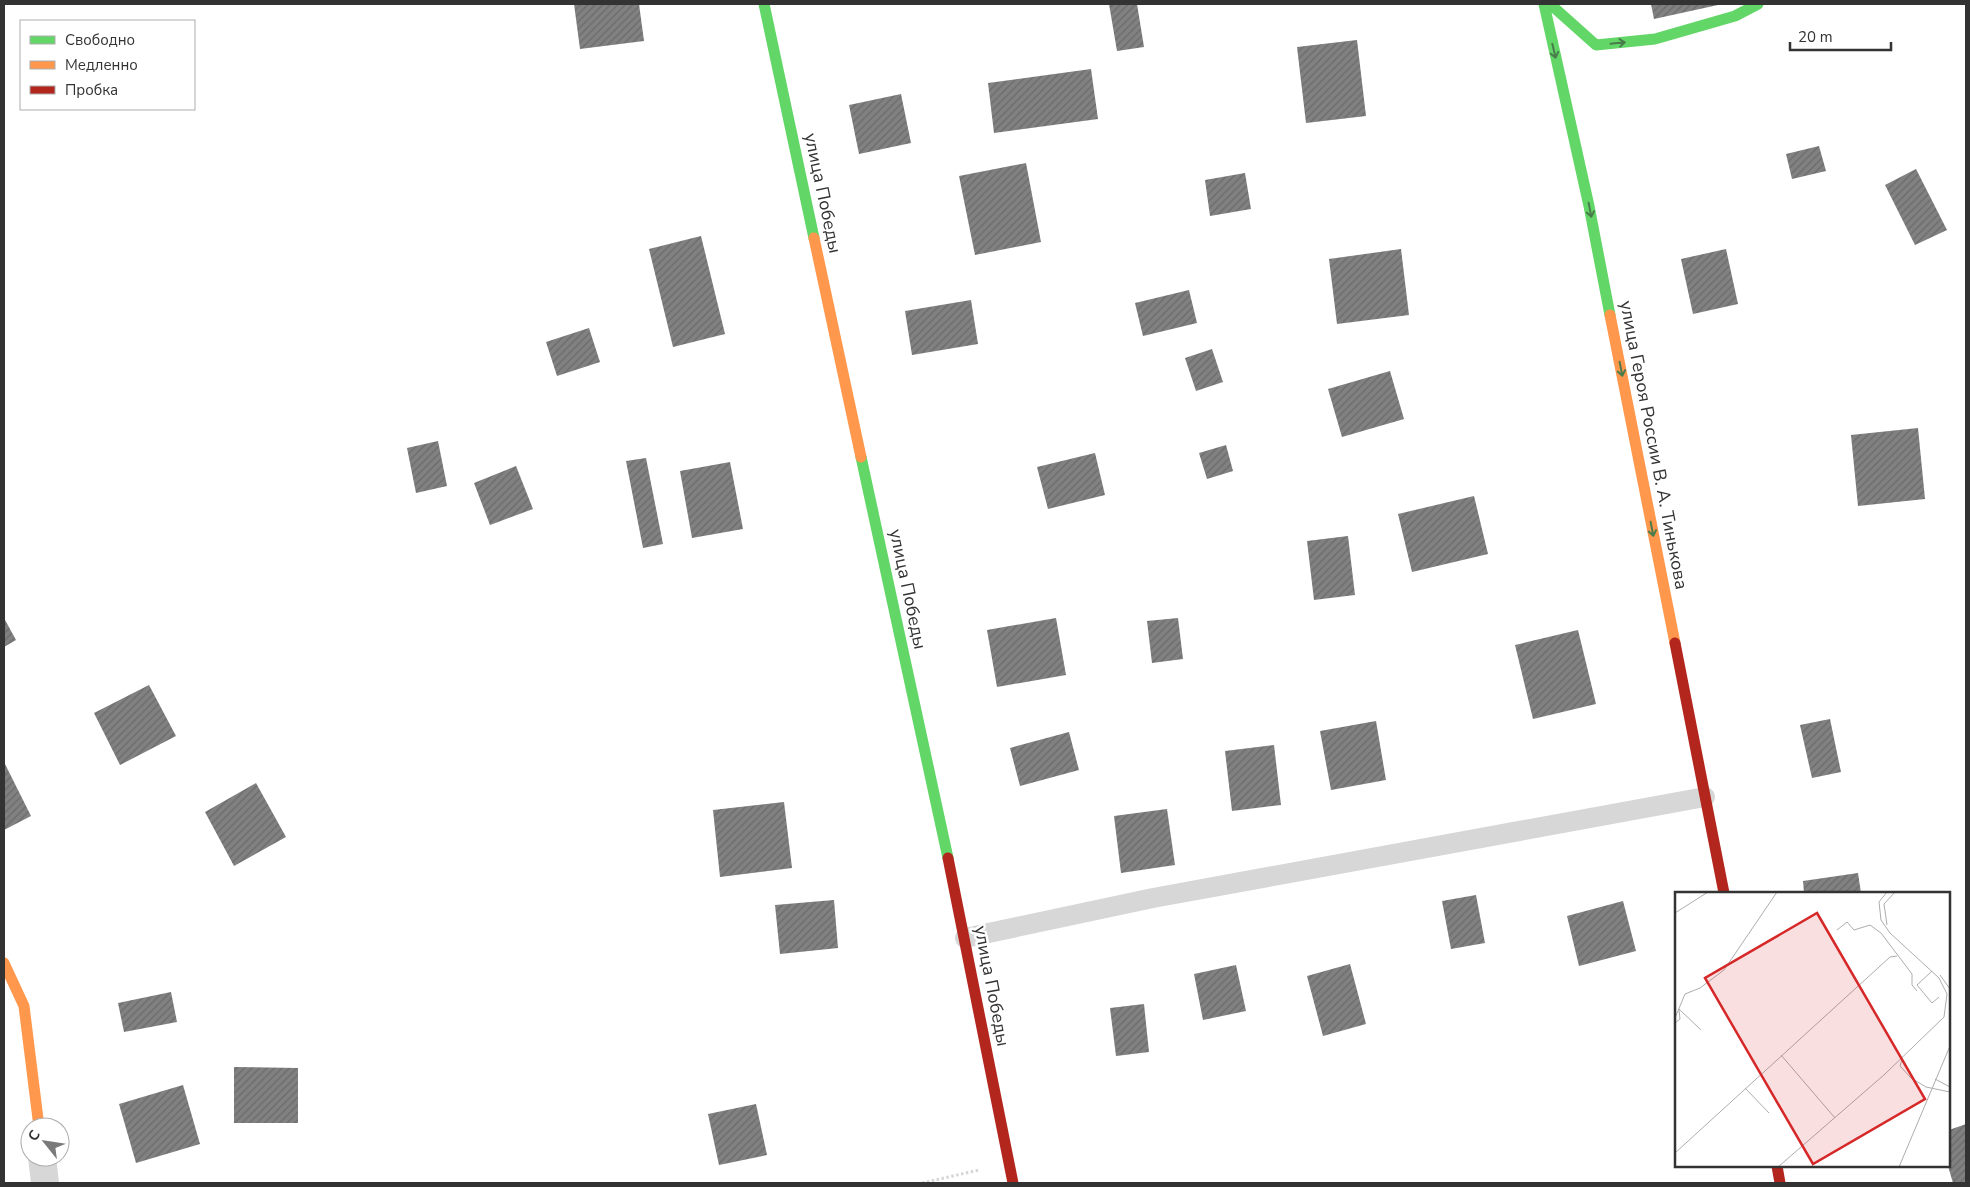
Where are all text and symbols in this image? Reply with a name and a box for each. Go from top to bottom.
legend [20,20,195,110]
scale bar [1790,20,1891,52]
text: 20 m [1798,27,1833,47]
text: Свободно [65,30,135,50]
one-way arrow [1609,38,1625,48]
one-way arrow [1550,43,1560,59]
text: Медленно [65,55,138,75]
text: Пробка [65,80,118,100]
street label: улица Победы [799,131,847,255]
one-way arrow [1586,201,1595,217]
street label: улица Героя России В. А. Тинькова [1614,299,1694,591]
one-way arrow [1617,361,1626,377]
one-way arrow [1648,520,1658,536]
street label: улица Победы [884,527,932,651]
inset map [1675,892,1950,1167]
street label: улица Победы [969,924,1015,1048]
north arrow [20,1117,70,1167]
text: С [24,1126,45,1145]

